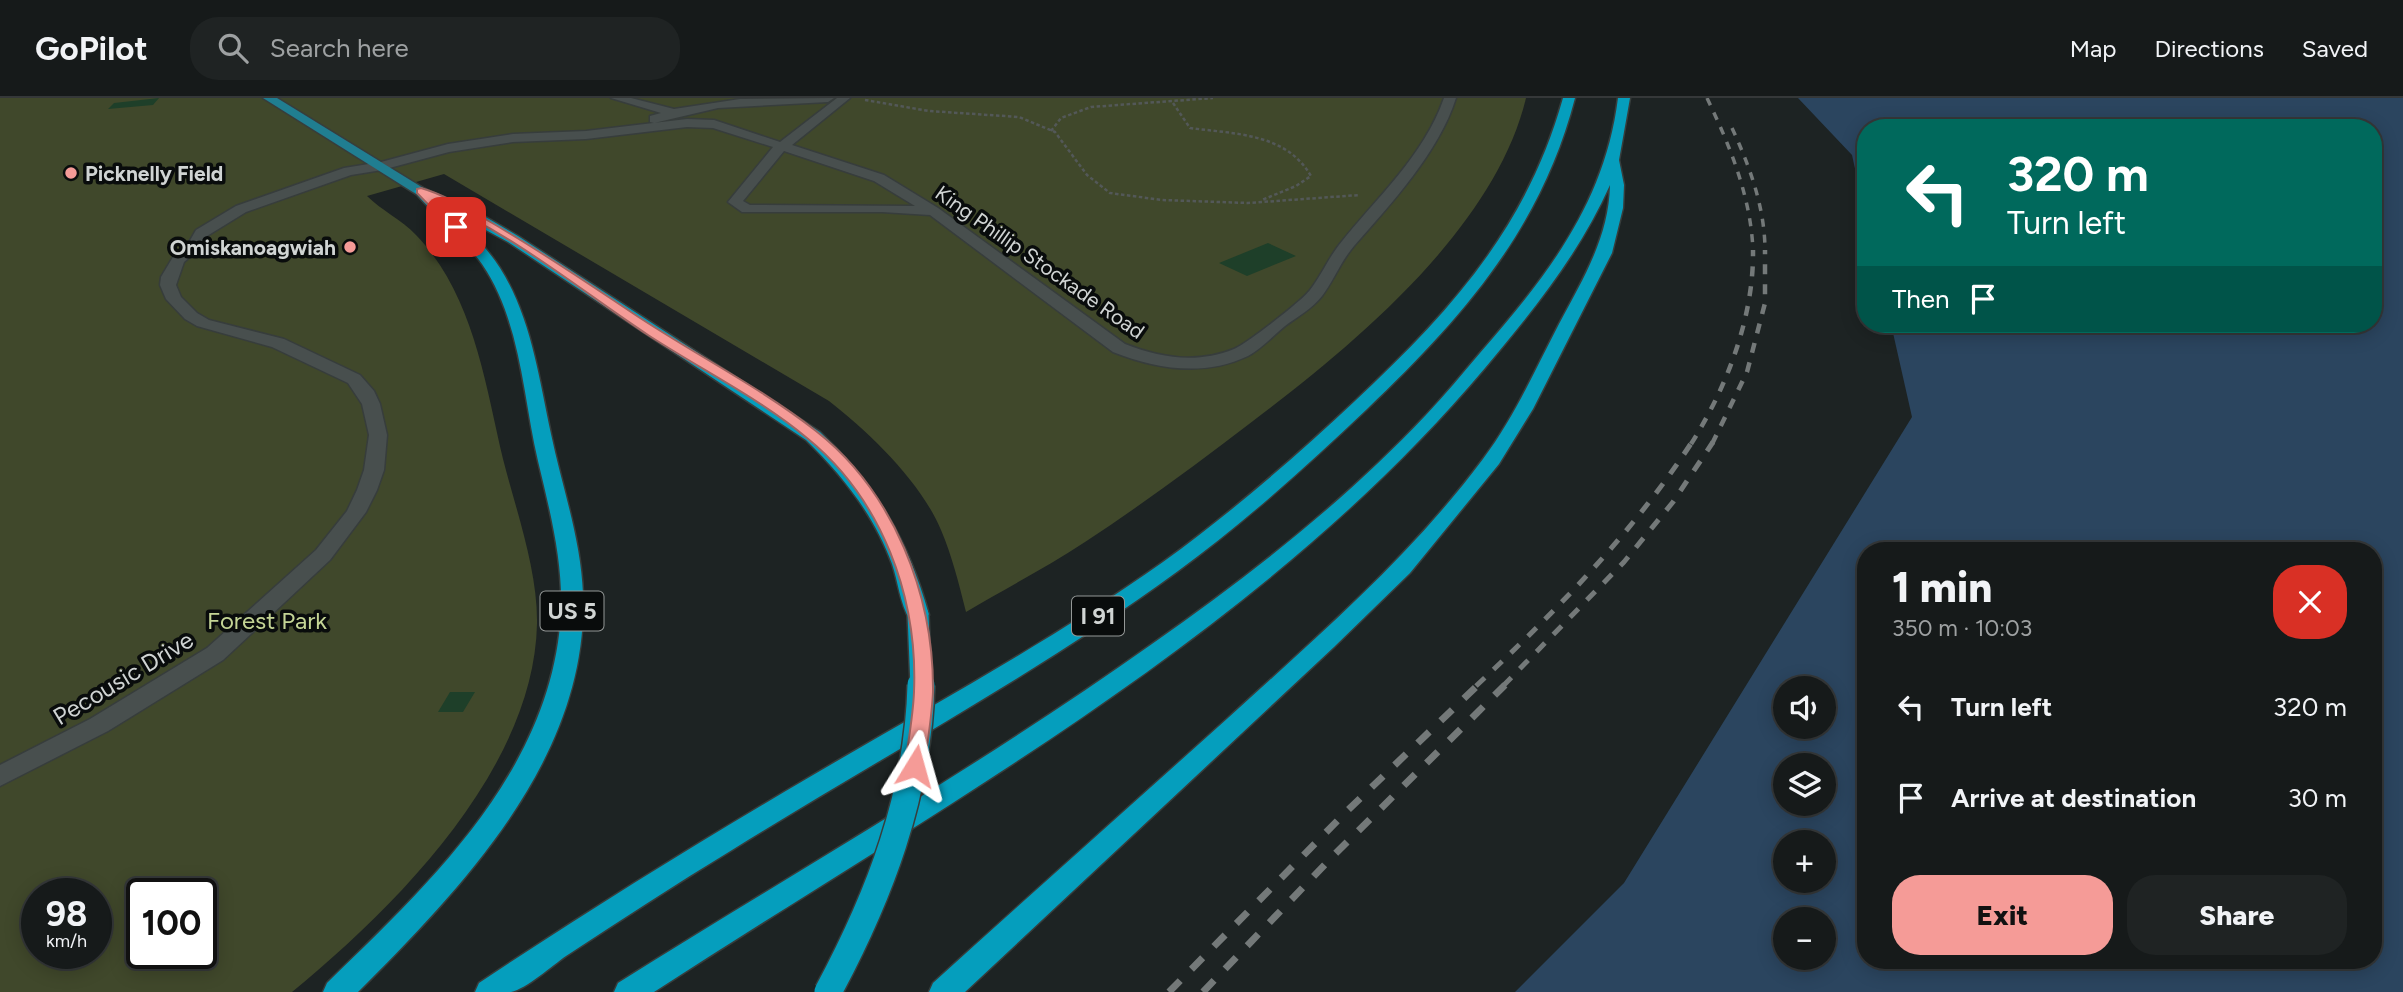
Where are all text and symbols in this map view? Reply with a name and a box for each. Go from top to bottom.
search box [190,17,680,80]
text: GoPilot [35,29,148,68]
icon: search [214,29,252,67]
text: Search here [270,32,409,64]
text: Map [2070,34,2116,63]
text: Directions [2154,34,2264,63]
text: Saved [2302,34,2368,63]
text: 320 m [2007,144,2149,203]
icon: left [1892,147,1983,238]
place label: Picknelly Field [85,161,223,186]
marker: Picknelly Field [63,165,79,181]
street label: King Phillip Stockade Road [931,180,1149,344]
pin [426,197,486,257]
text: Turn left [2007,204,2126,242]
icon: arrive [437,208,475,246]
place label: Omiskanoagwiah [170,235,336,260]
marker: Omiskanoagwiah [342,239,358,255]
icon: arrive [1964,280,2002,318]
text: Then [1892,283,1950,315]
text: 1 min [1892,562,1992,613]
button: close [2273,565,2347,639]
road number: US 5 [540,592,604,631]
road number: I 91 [1072,596,1124,636]
park label: Forest Park [207,606,327,635]
text: 350 m · 10:03 [1892,614,2032,642]
street label: Pecousic Drive [48,625,198,731]
map controls [1773,676,1836,970]
button: sound [1773,676,1836,739]
icon: left [1892,688,1930,726]
text: Turn left [1951,691,2052,723]
text: 320 m [2273,691,2347,723]
position arrow [878,729,952,803]
button: layers [1773,753,1836,816]
icon: arrive [1892,779,1930,817]
text: Arrive at destination [1951,782,2196,814]
text: 30 m [2288,782,2347,814]
button: + [1773,830,1836,893]
button: Exit [1892,875,2113,955]
button: Share [2127,875,2347,955]
speed limit sign: 100 [126,878,217,969]
text: 98 [46,893,87,935]
button: − [1773,907,1836,970]
text: km/h [46,930,87,952]

